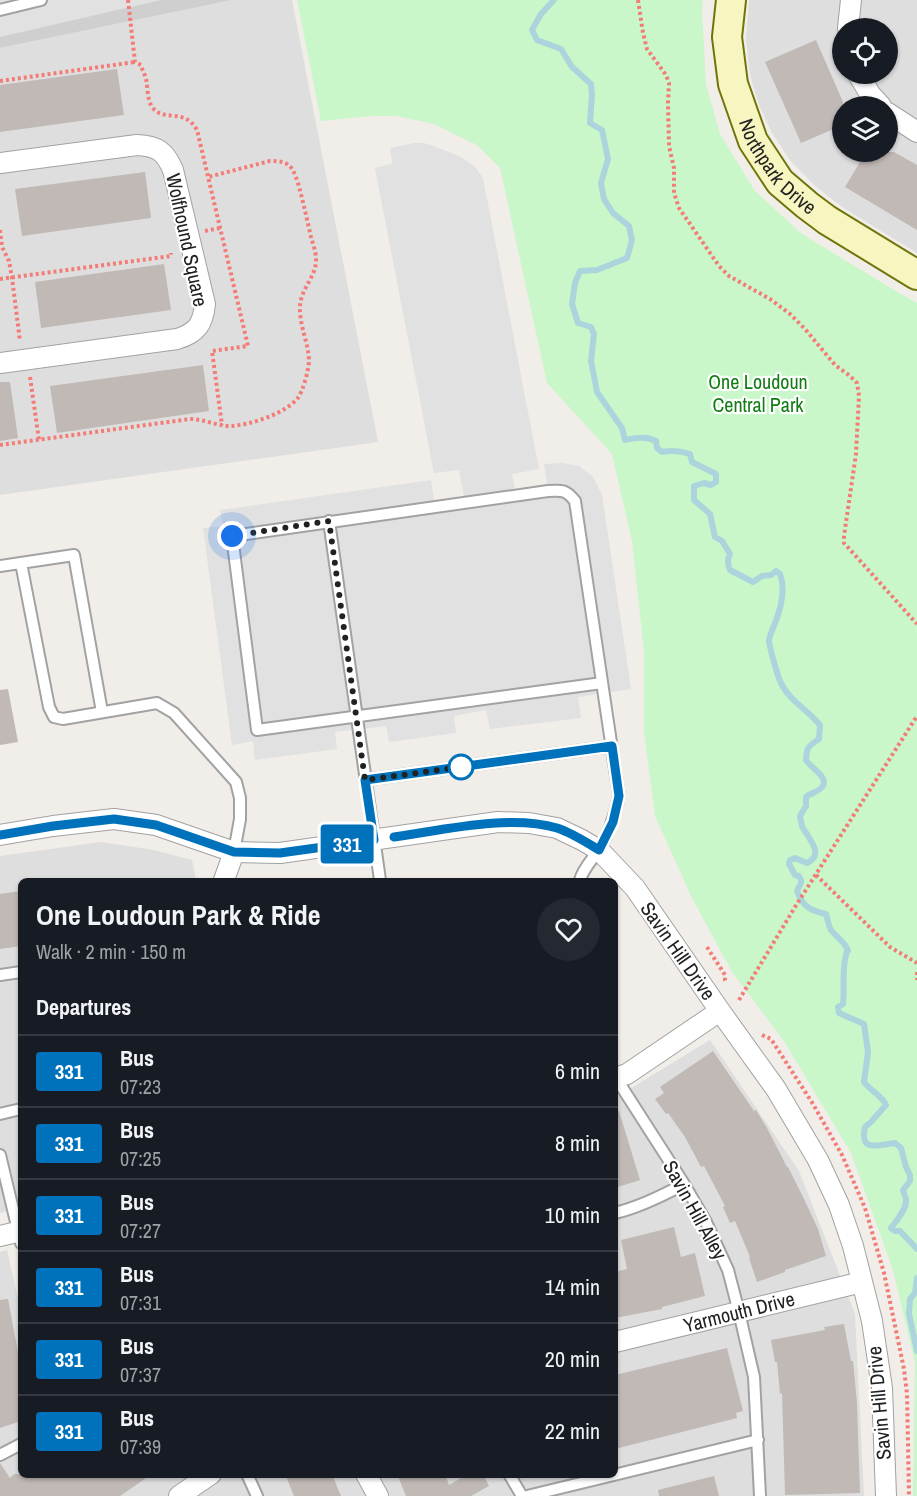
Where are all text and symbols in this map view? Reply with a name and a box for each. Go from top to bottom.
map controls [832,18,898,162]
button: locate [832,18,898,84]
button: layers [832,96,898,162]
street label: Northpark Drive [733,115,822,220]
street label: Wolfhound Square [160,171,215,309]
park label: One Loudoun Central Park [708,368,808,418]
your location [217,521,247,551]
unlabelled marker [448,754,474,780]
line badge: 331 [312,824,382,864]
text: 331 [333,830,361,859]
text: One Loudoun Park & Ride [36,896,321,934]
street label: Savin Hill Drive [635,896,722,1005]
button: heart [537,898,600,961]
text: Walk · 2 min · 150 m [36,938,186,965]
text: Departures [36,992,131,1022]
text: Bus [120,1043,154,1073]
text: 6 min [555,1056,600,1086]
text: 331 [55,1057,83,1086]
text: 07:23 [120,1073,161,1100]
text: Bus [120,1115,154,1145]
text: 8 min [555,1128,600,1158]
text: 331 [55,1129,83,1158]
text: 07:25 [120,1145,161,1172]
street label: Savin Hill Alley [657,1155,734,1265]
text: Bus [120,1187,154,1217]
text: 10 min [545,1200,600,1230]
text: 331 [55,1201,83,1230]
text: 07:27 [120,1217,161,1244]
text: Bus [120,1259,154,1289]
text: 14 min [545,1272,600,1302]
text: 331 [55,1273,83,1302]
street label: Yarmouth Drive [680,1285,797,1338]
text: 07:31 [120,1289,161,1316]
text: Bus [120,1331,154,1361]
text: 20 min [545,1344,600,1374]
text: 331 [55,1345,83,1374]
street label: Savin Hill Drive [860,1345,897,1461]
text: 07:37 [120,1361,161,1388]
text: Bus [120,1403,154,1433]
text: 22 min [545,1416,600,1446]
text: 331 [55,1417,83,1446]
text: 07:39 [120,1433,161,1460]

